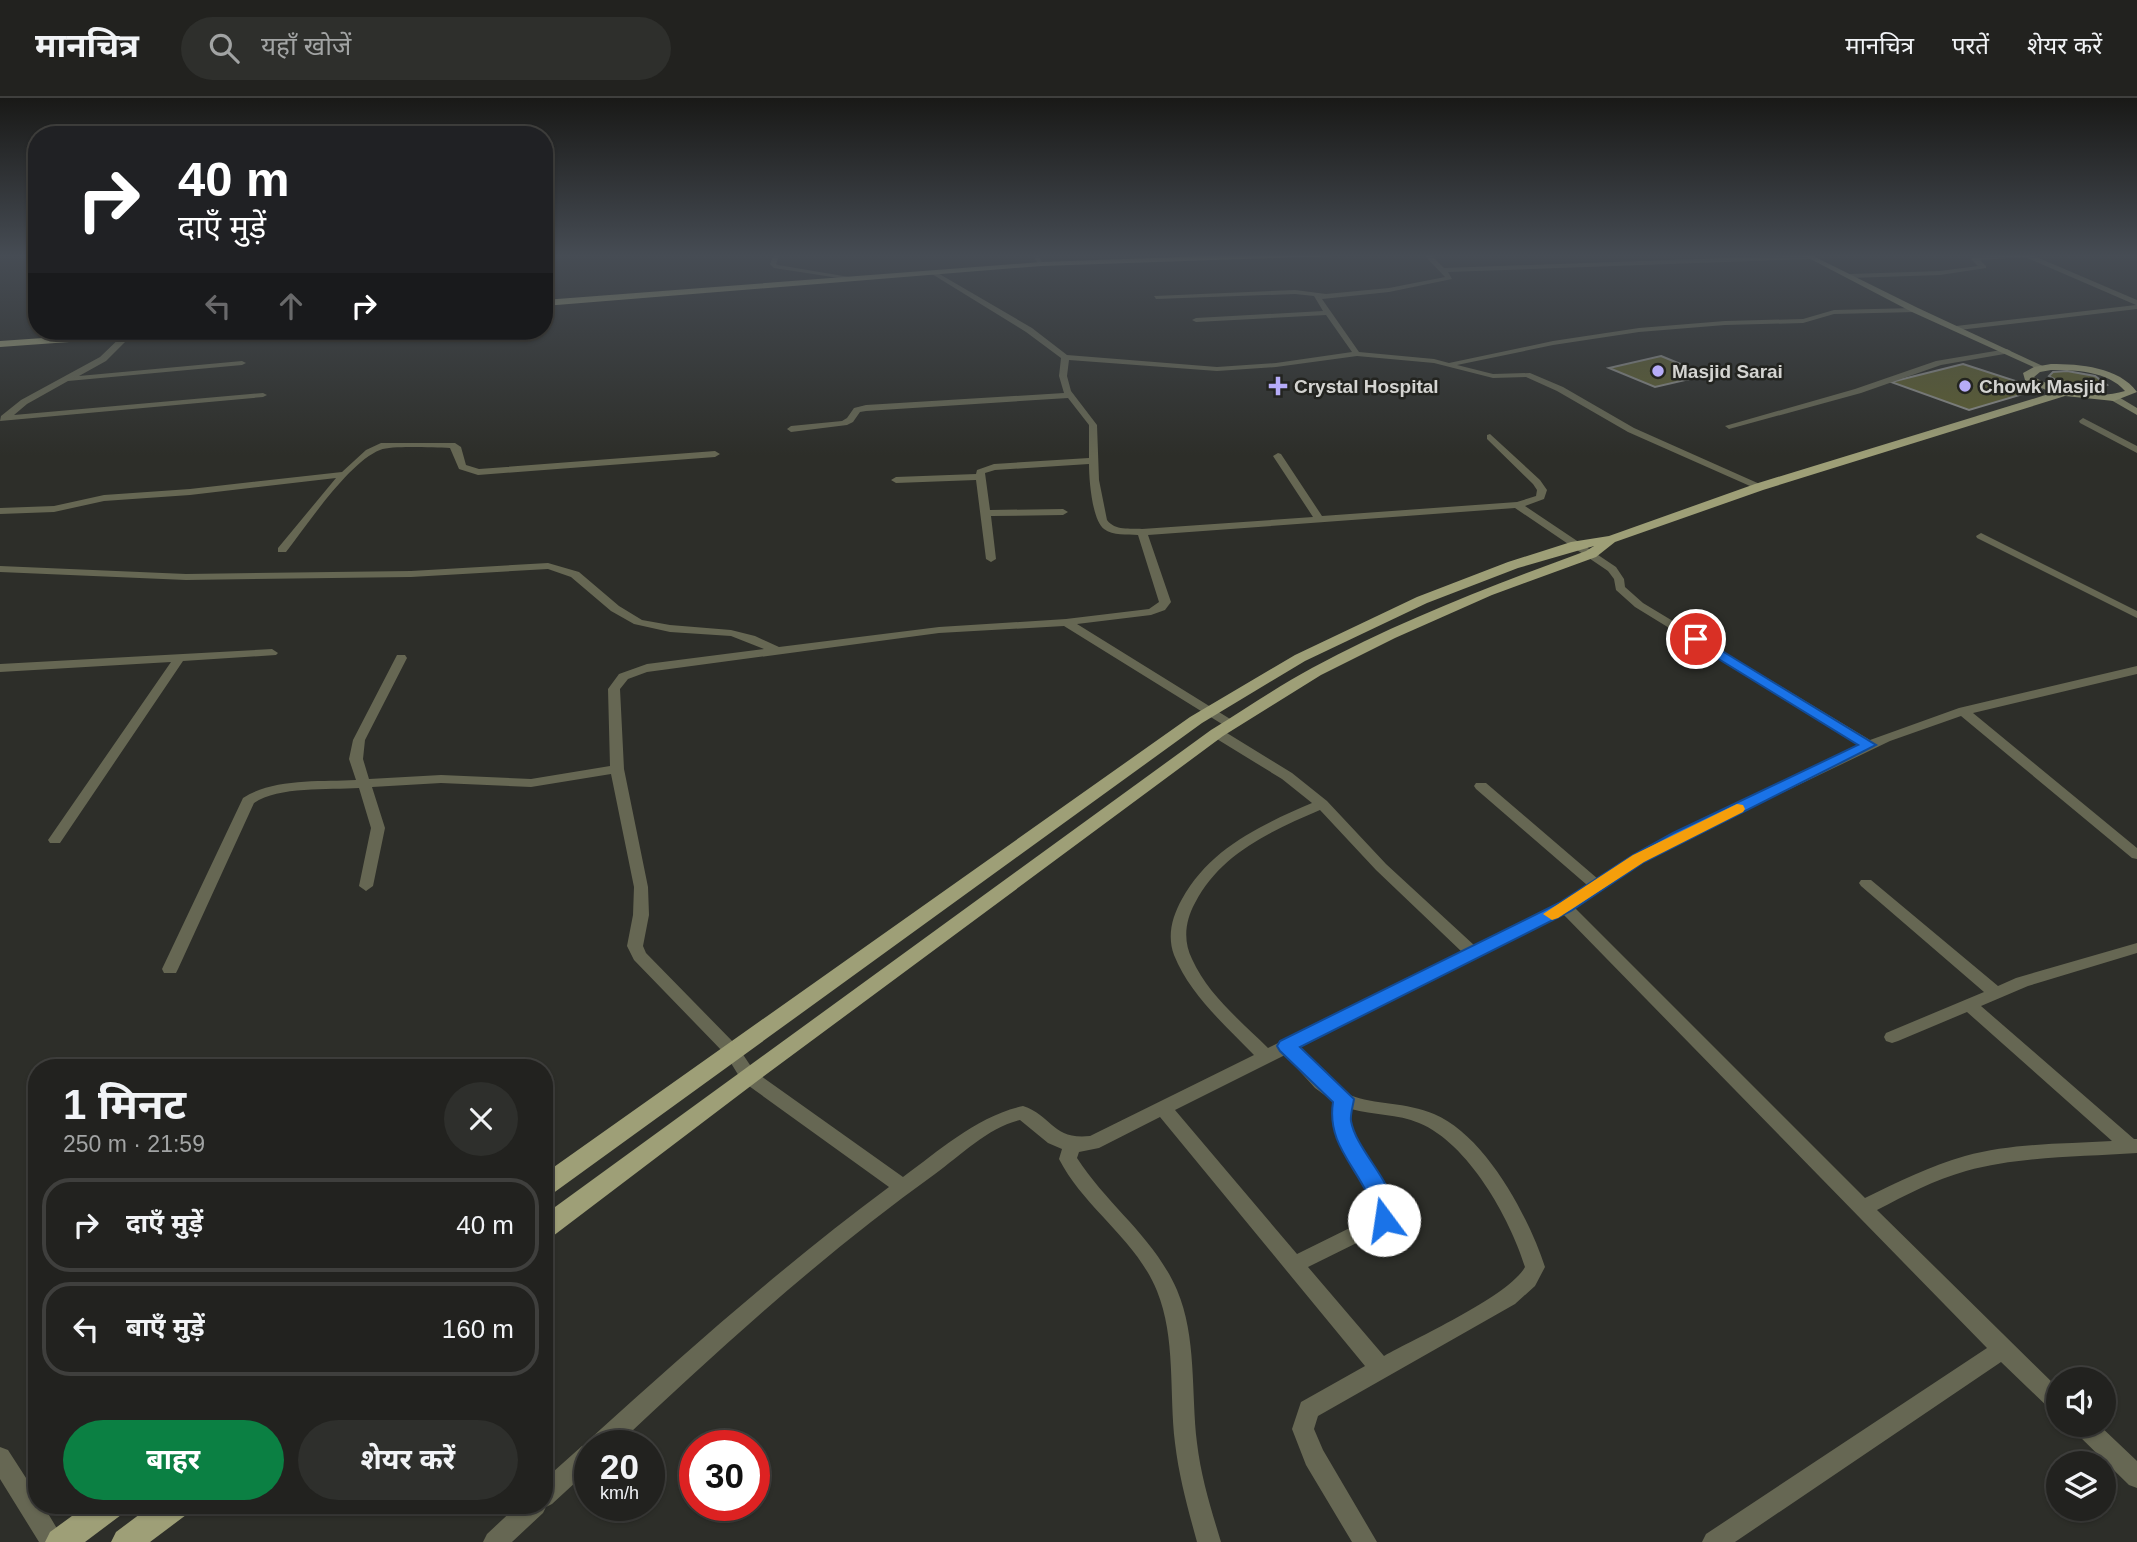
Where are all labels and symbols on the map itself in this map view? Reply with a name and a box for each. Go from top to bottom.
place label: Masjid Sarai [1672,361,1783,382]
marker: Masjid Sarai [1650,363,1666,379]
marker: Crystal Hospital [1268,376,1288,396]
place label: Crystal Hospital [1294,376,1439,397]
place label: Chowk Masjid [1979,376,2106,397]
marker: Chowk Masjid [1957,378,1973,394]
pin [1666,609,1726,669]
position arrow [1347,1183,1421,1257]
speed limit sign: 30 [679,1430,770,1521]

